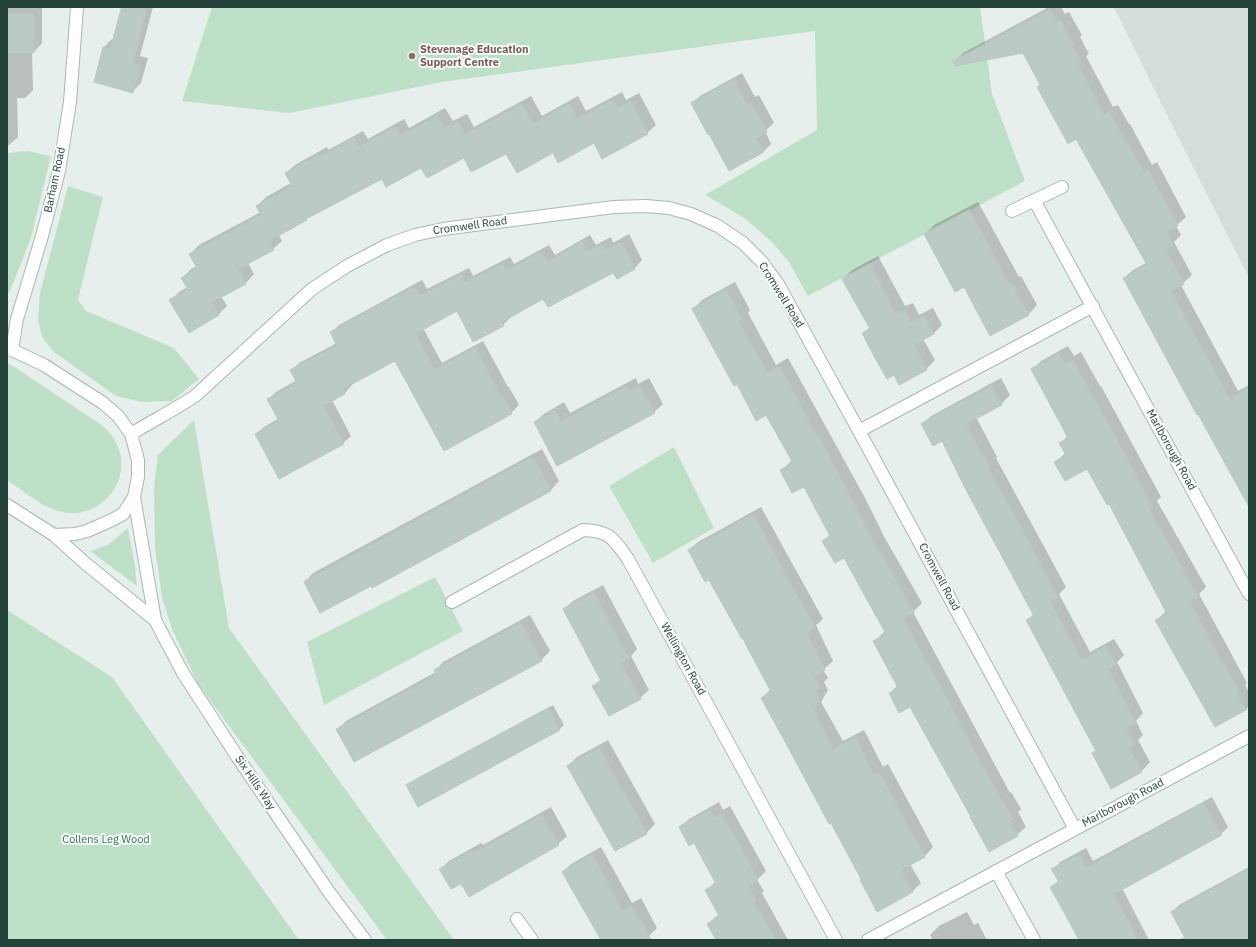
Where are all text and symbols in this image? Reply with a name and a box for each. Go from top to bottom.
place label: Stevenage Education Support Centre [420,43,528,69]
marker: Stevenage Education Support Centre [407,51,417,61]
street label: Barham Road [42,146,68,214]
street label: Cromwell Road [432,214,508,238]
street label: Cromwell Road [756,260,806,330]
street label: Marlborough Road [1143,407,1199,493]
street label: Cromwell Road [916,541,962,613]
street label: Wellington Road [658,621,708,697]
street label: Six Hills Way [232,753,278,813]
street label: Marlborough Road [1080,776,1166,830]
park label: Collens Leg Wood [62,833,150,847]

